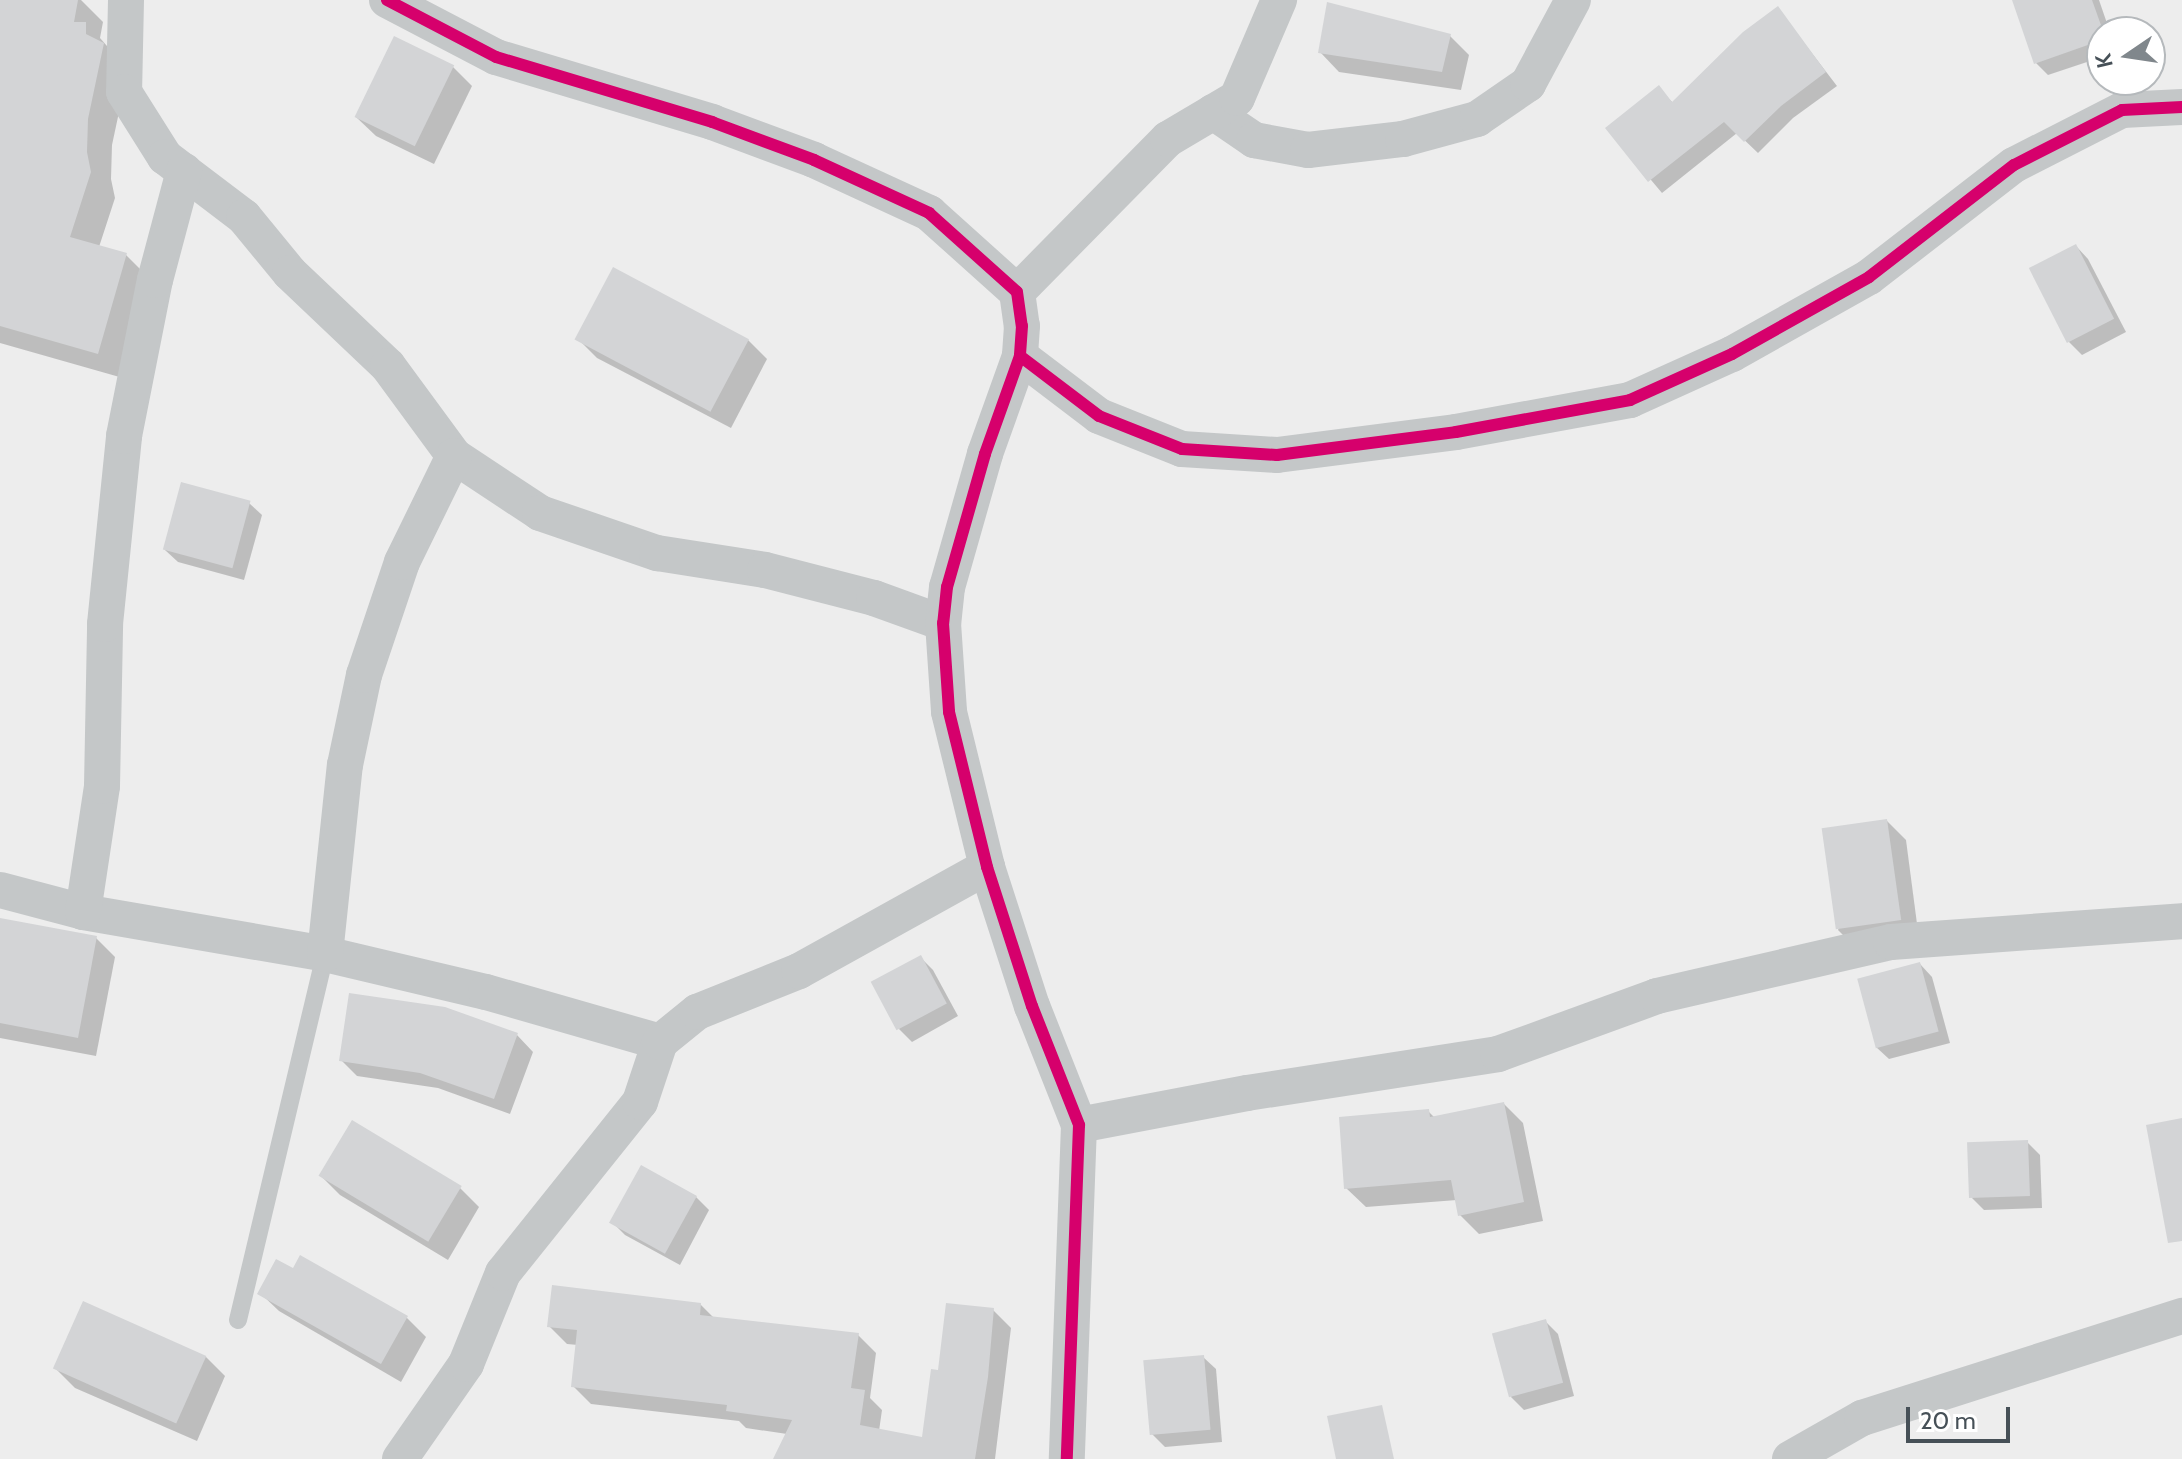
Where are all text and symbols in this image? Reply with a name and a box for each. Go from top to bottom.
north arrow [2086,16,2166,96]
text: K [2089,51,2119,71]
scale bar [1910,1391,2014,1441]
text: 20 m [1920,1406,1976,1435]

